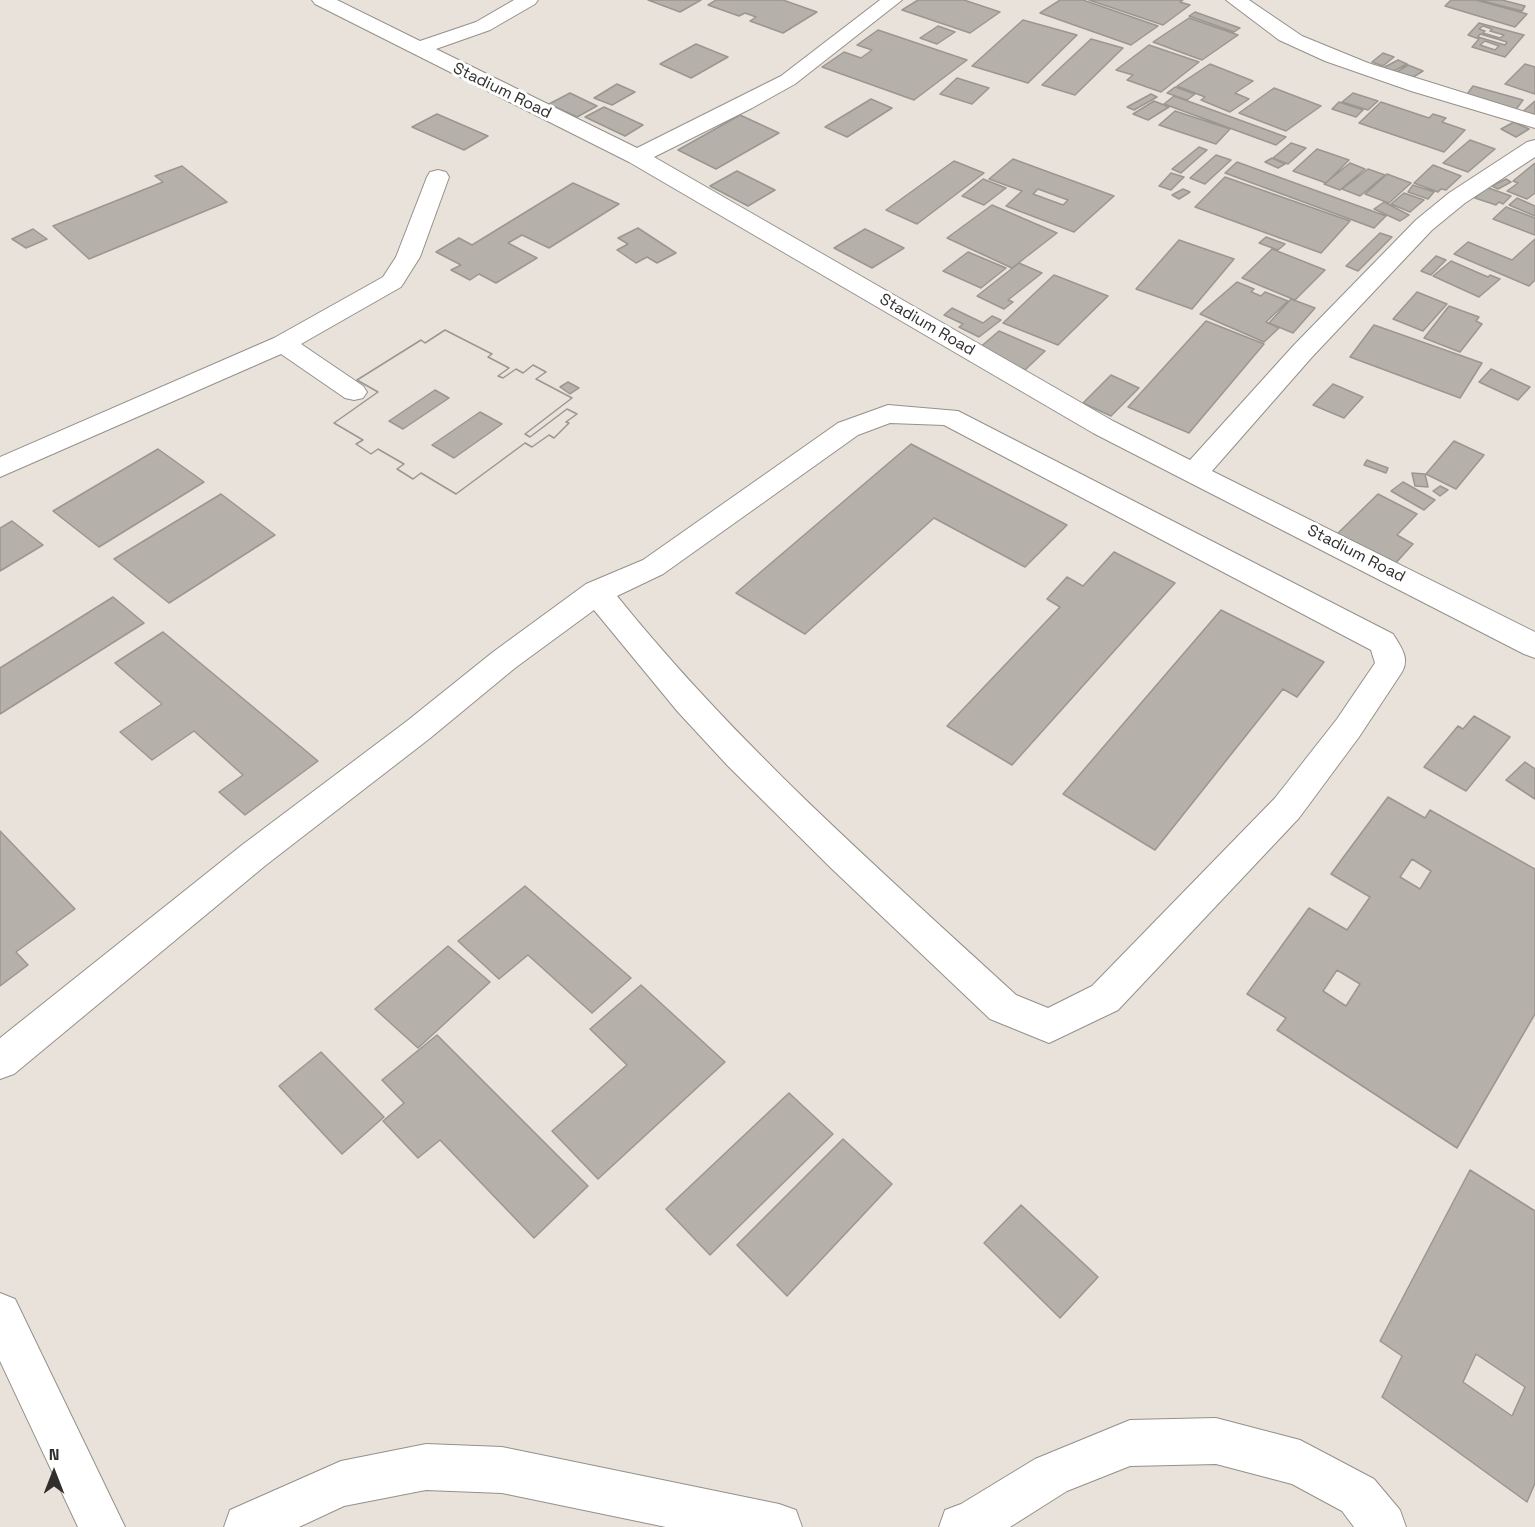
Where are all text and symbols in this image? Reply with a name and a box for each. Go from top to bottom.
street label: Stadium Road [450,59,554,123]
street label: Stadium Road [876,290,978,360]
street label: Stadium Road [1304,521,1408,587]
north arrow [24,1443,84,1503]
text: N [49,1444,59,1465]

